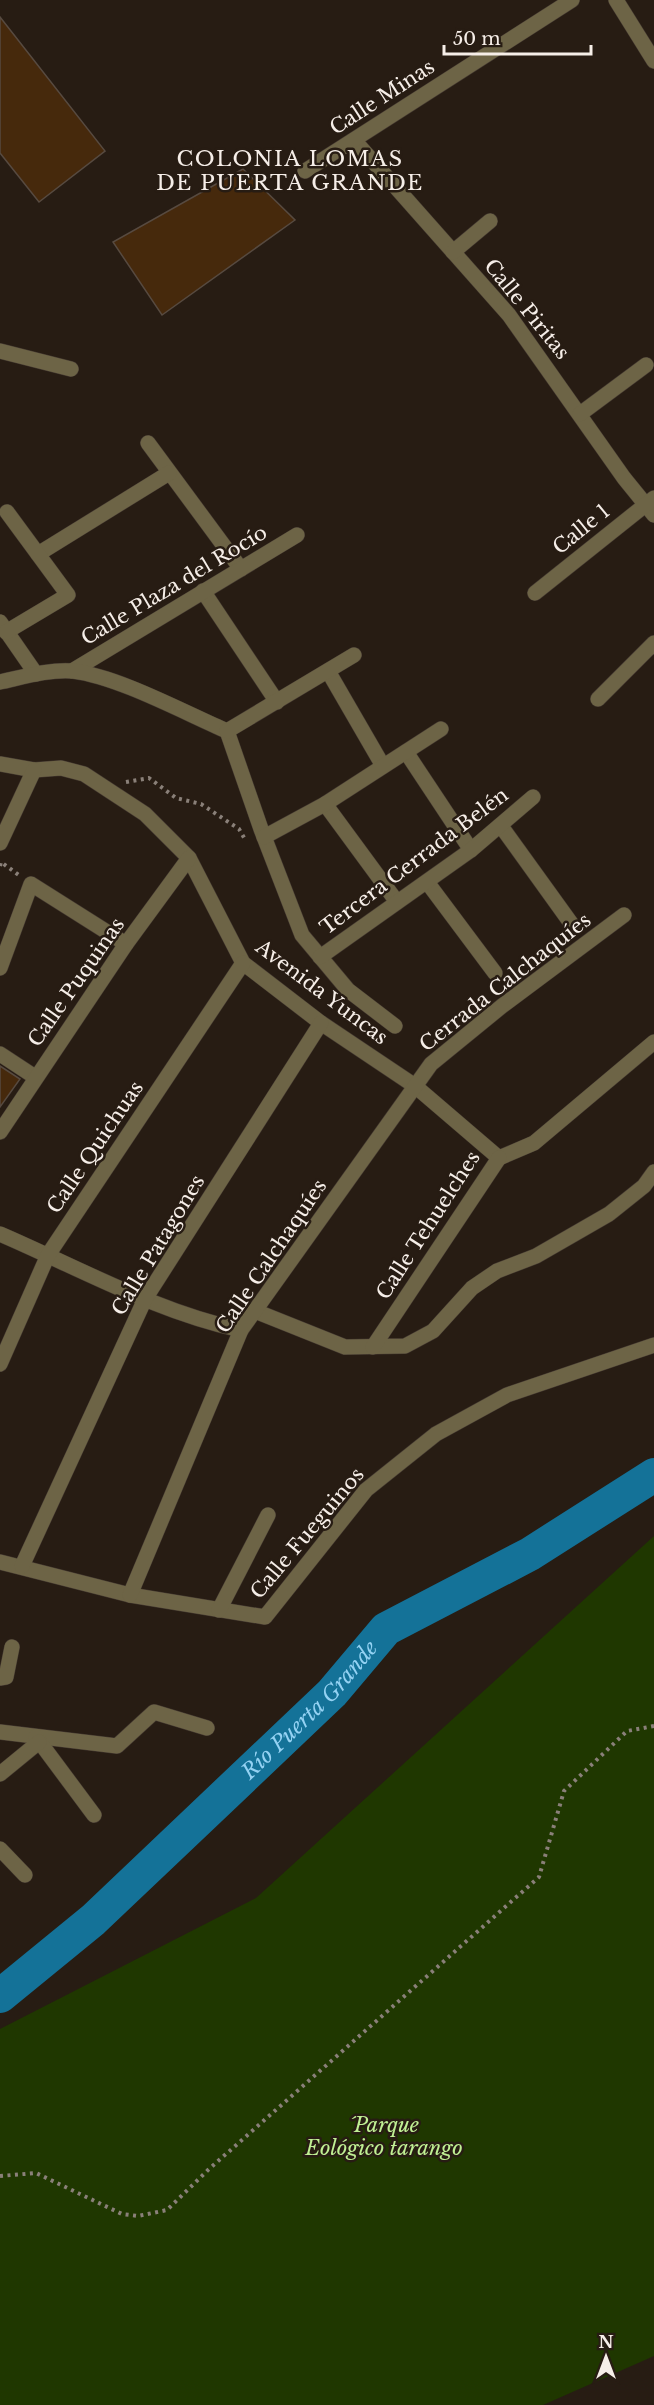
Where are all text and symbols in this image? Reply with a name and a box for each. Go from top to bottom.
scale bar [444,18,591,56]
text: 50 m [453,28,501,50]
street label: Calle Minas [325,54,439,140]
district label: COLONIA LOMAS DE PUERTA GRANDE [156,146,424,196]
street label: Calle Piritas [479,254,575,364]
street label: Calle 1 [548,499,614,559]
street label: Calle Plaza del Rocío [77,520,271,650]
street label: Tercera Cerrada Belén [315,782,513,940]
street label: Cerrada Calchaquíes [415,908,595,1056]
street label: Calle Puquinas [23,913,129,1051]
street label: Avenida Yuncas [250,934,393,1049]
street label: Calle Quichuas [42,1076,148,1218]
street label: Calle Tehuelches [371,1146,485,1304]
street label: Calle Patagones [107,1170,209,1320]
street label: Calle Calchaquíes [211,1175,331,1337]
street label: Calle Fueguinos [245,1463,369,1603]
water label: Río Puerta Grande [236,1635,384,1786]
park label: ´Parque Eológico tarango [304,2113,463,2160]
north arrow [576,2327,636,2387]
text: N [598,2332,614,2352]

